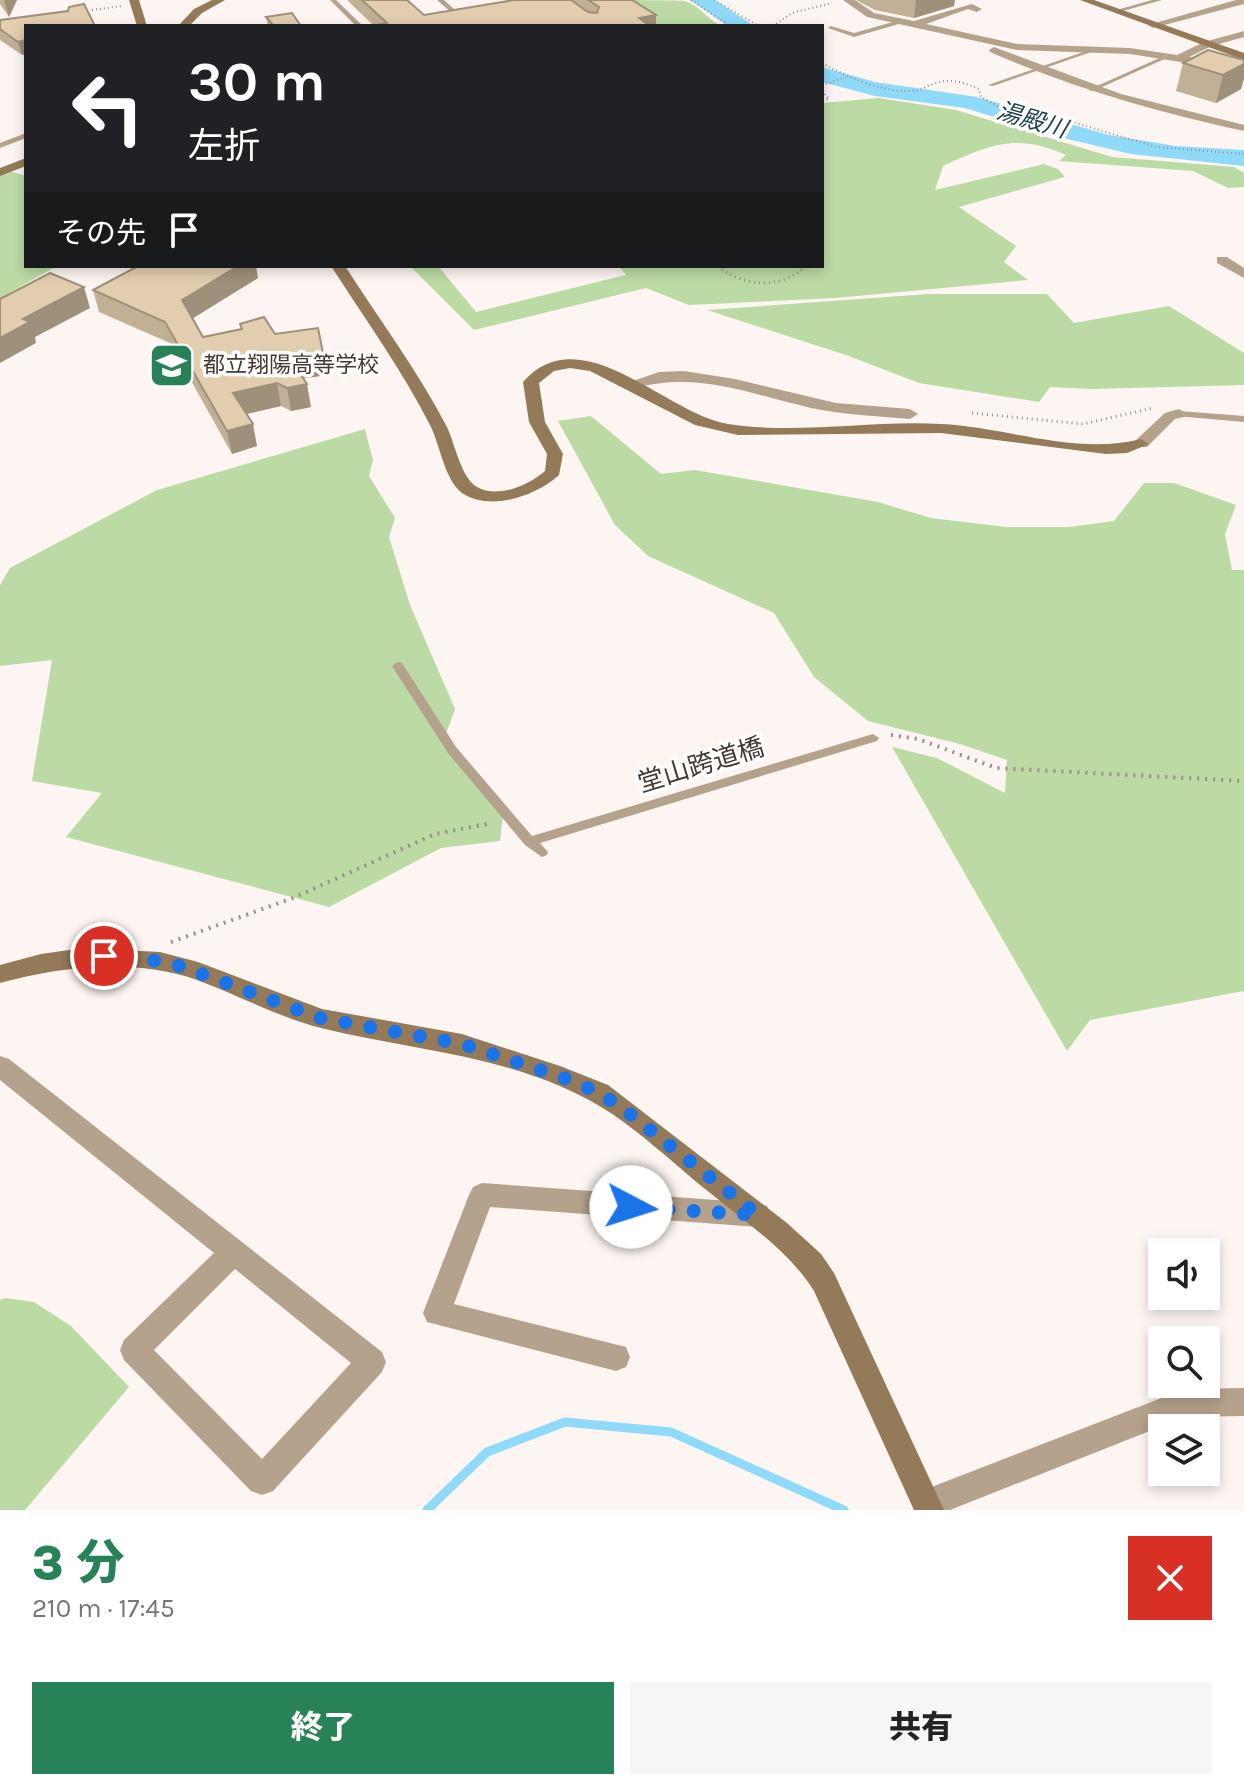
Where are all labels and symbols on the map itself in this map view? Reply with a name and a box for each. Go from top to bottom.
water label: 湯殿川 [994,97,1073,144]
school or university icon: 都立翔陽高等学校 [148,341,196,389]
place label: 都立翔陽高等学校 [203,352,379,378]
street label: 堂山跨道橋 [634,731,768,799]
pin [70,922,138,990]
position arrow [589,1165,673,1249]

